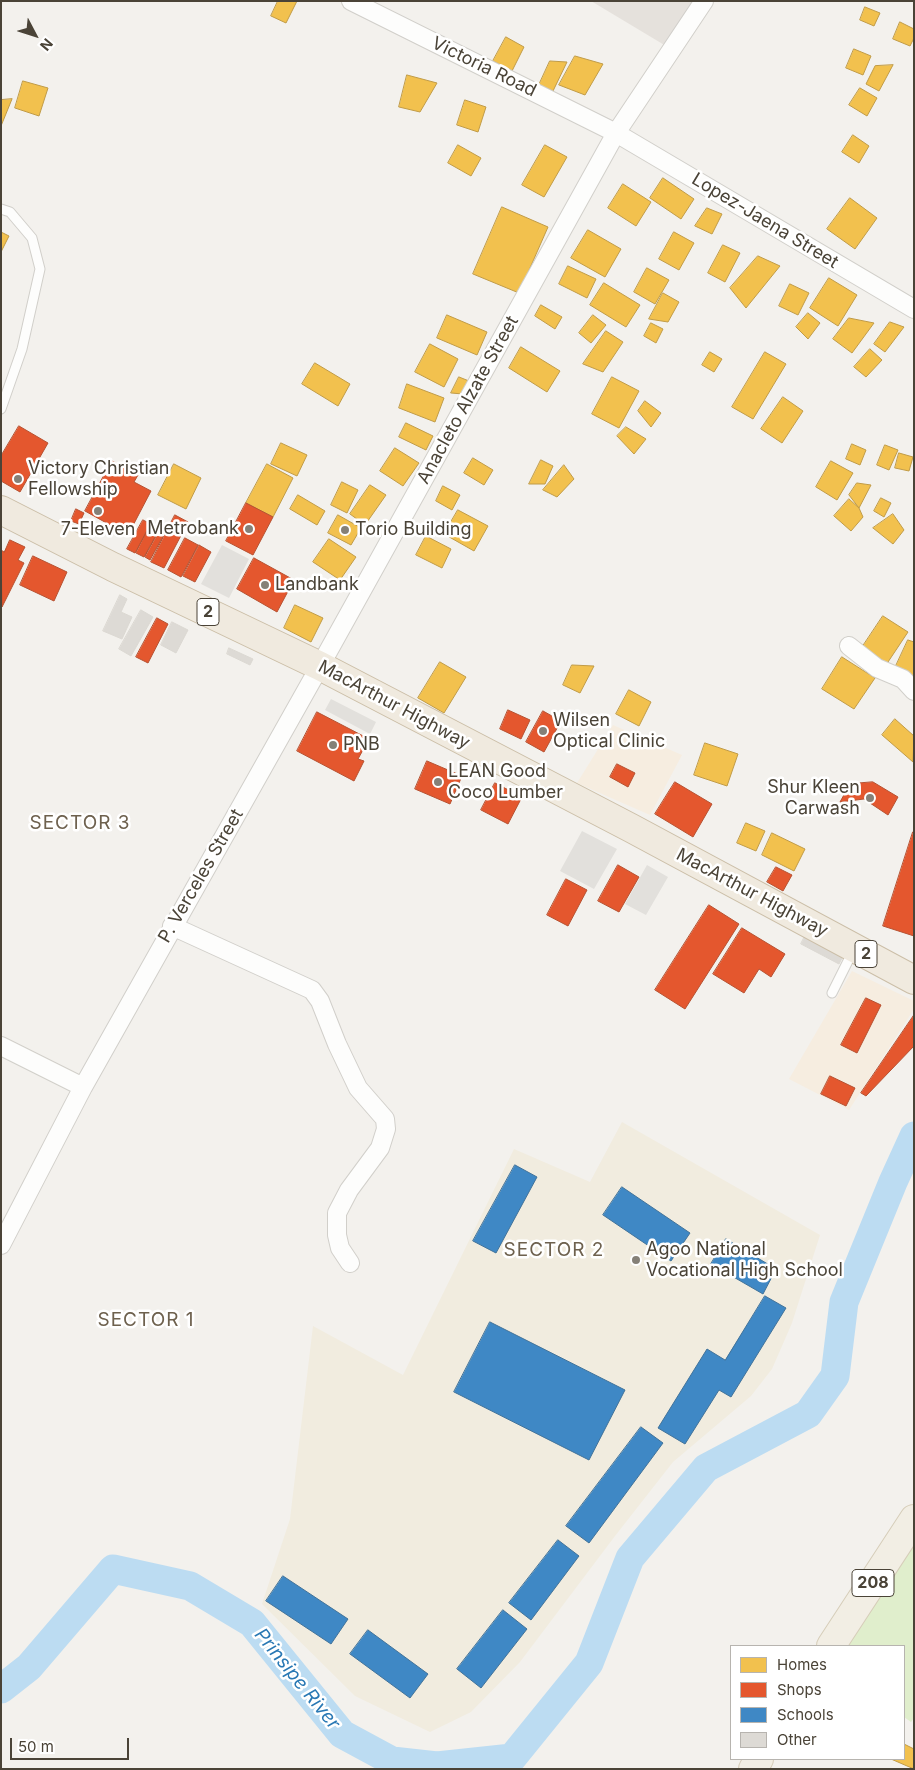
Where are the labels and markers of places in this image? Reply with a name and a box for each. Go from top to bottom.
place label: Victory Christian Fellowship [28,458,170,500]
marker: Victory Christian Fellowship [12,473,24,485]
marker: 7-Eleven [92,505,104,517]
place label: Metrobank [147,518,239,540]
place label: 7-Eleven [61,519,135,541]
place label: Torio Building [355,519,471,541]
marker: Metrobank [243,523,255,535]
marker: Torio Building [339,524,351,536]
place label: Landbank [275,574,359,596]
marker: Landbank [259,579,271,591]
place label: Wilsen Optical Clinic [553,710,665,752]
marker: Wilsen Optical Clinic [537,725,549,737]
place label: PNB [343,734,380,756]
marker: PNB [327,739,339,751]
place label: LEAN Good Coco Lumber [448,761,563,804]
marker: LEAN Good Coco Lumber [432,776,444,788]
place label: Shur Kleen Carwash [767,777,860,820]
marker: Shur Kleen Carwash [864,792,876,804]
place label: Agoo National Vocational High School [646,1239,843,1282]
marker: Agoo National Vocational High School [630,1254,642,1266]

